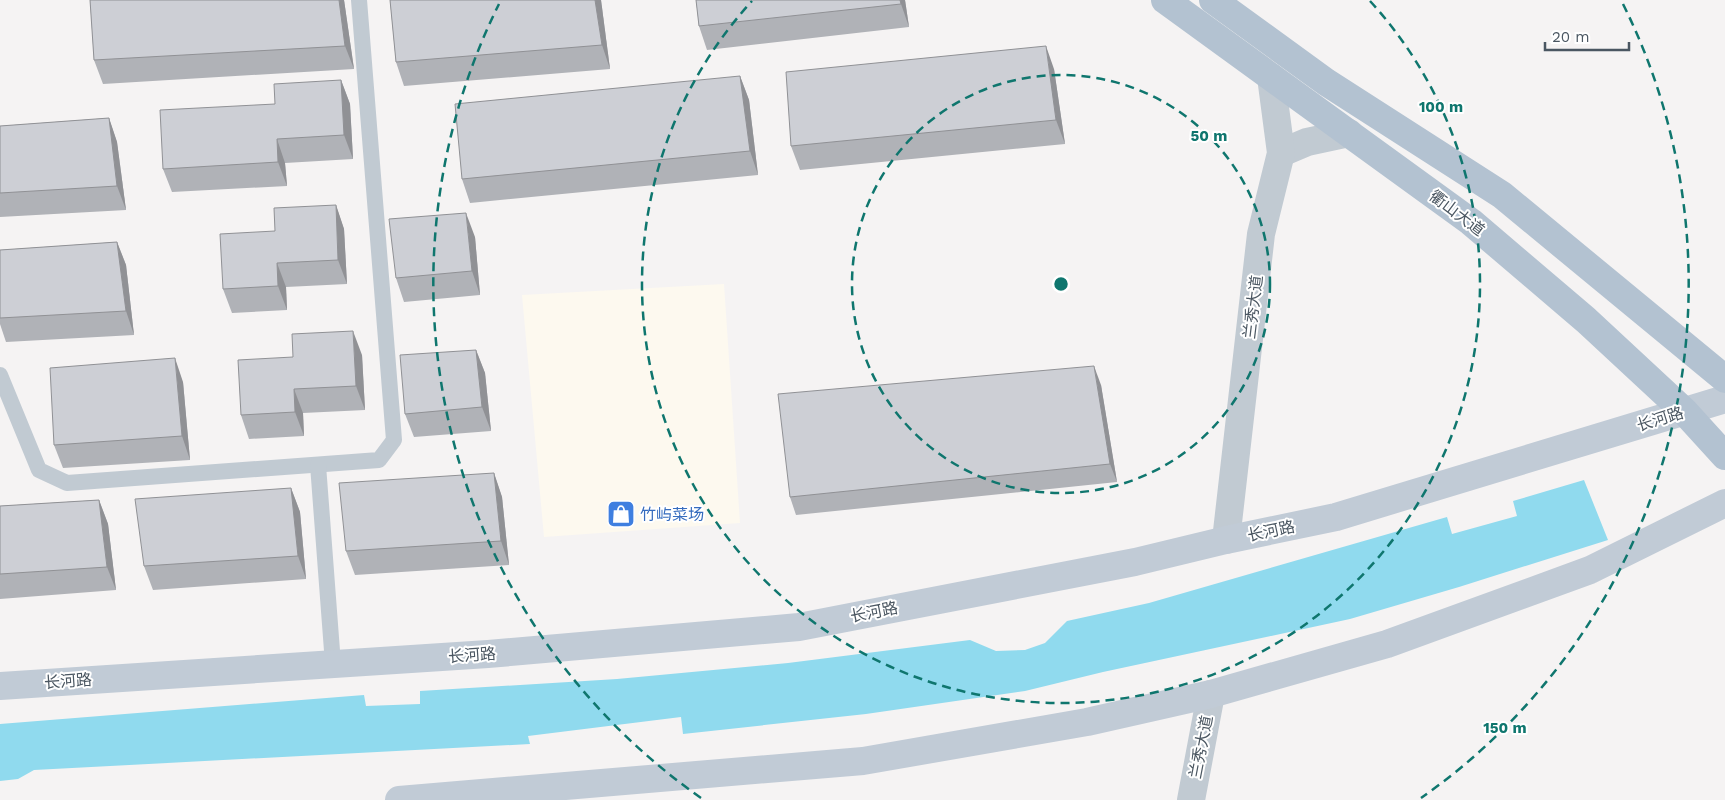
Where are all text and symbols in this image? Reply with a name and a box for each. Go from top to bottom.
scale bar [1545,20,1629,52]
text: 20 m [1552,28,1590,46]
text: 100 m [1419,98,1463,116]
text: 50 m [1191,127,1227,145]
street label: 衢山大道 [1426,186,1488,240]
street label: 兰秀大道 [1240,274,1266,340]
centre of rings [1052,275,1070,293]
street label: 长河路 [1634,403,1686,435]
shop icon: 竹屿菜场 [606,499,636,529]
place label: 竹屿菜场 [640,505,704,524]
street label: 长河路 [1246,517,1296,545]
street label: 长河路 [849,598,899,626]
street label: 长河路 [447,644,497,666]
street label: 长河路 [43,670,93,692]
street label: 兰秀大道 [1186,714,1216,780]
text: 150 m [1483,719,1527,737]

